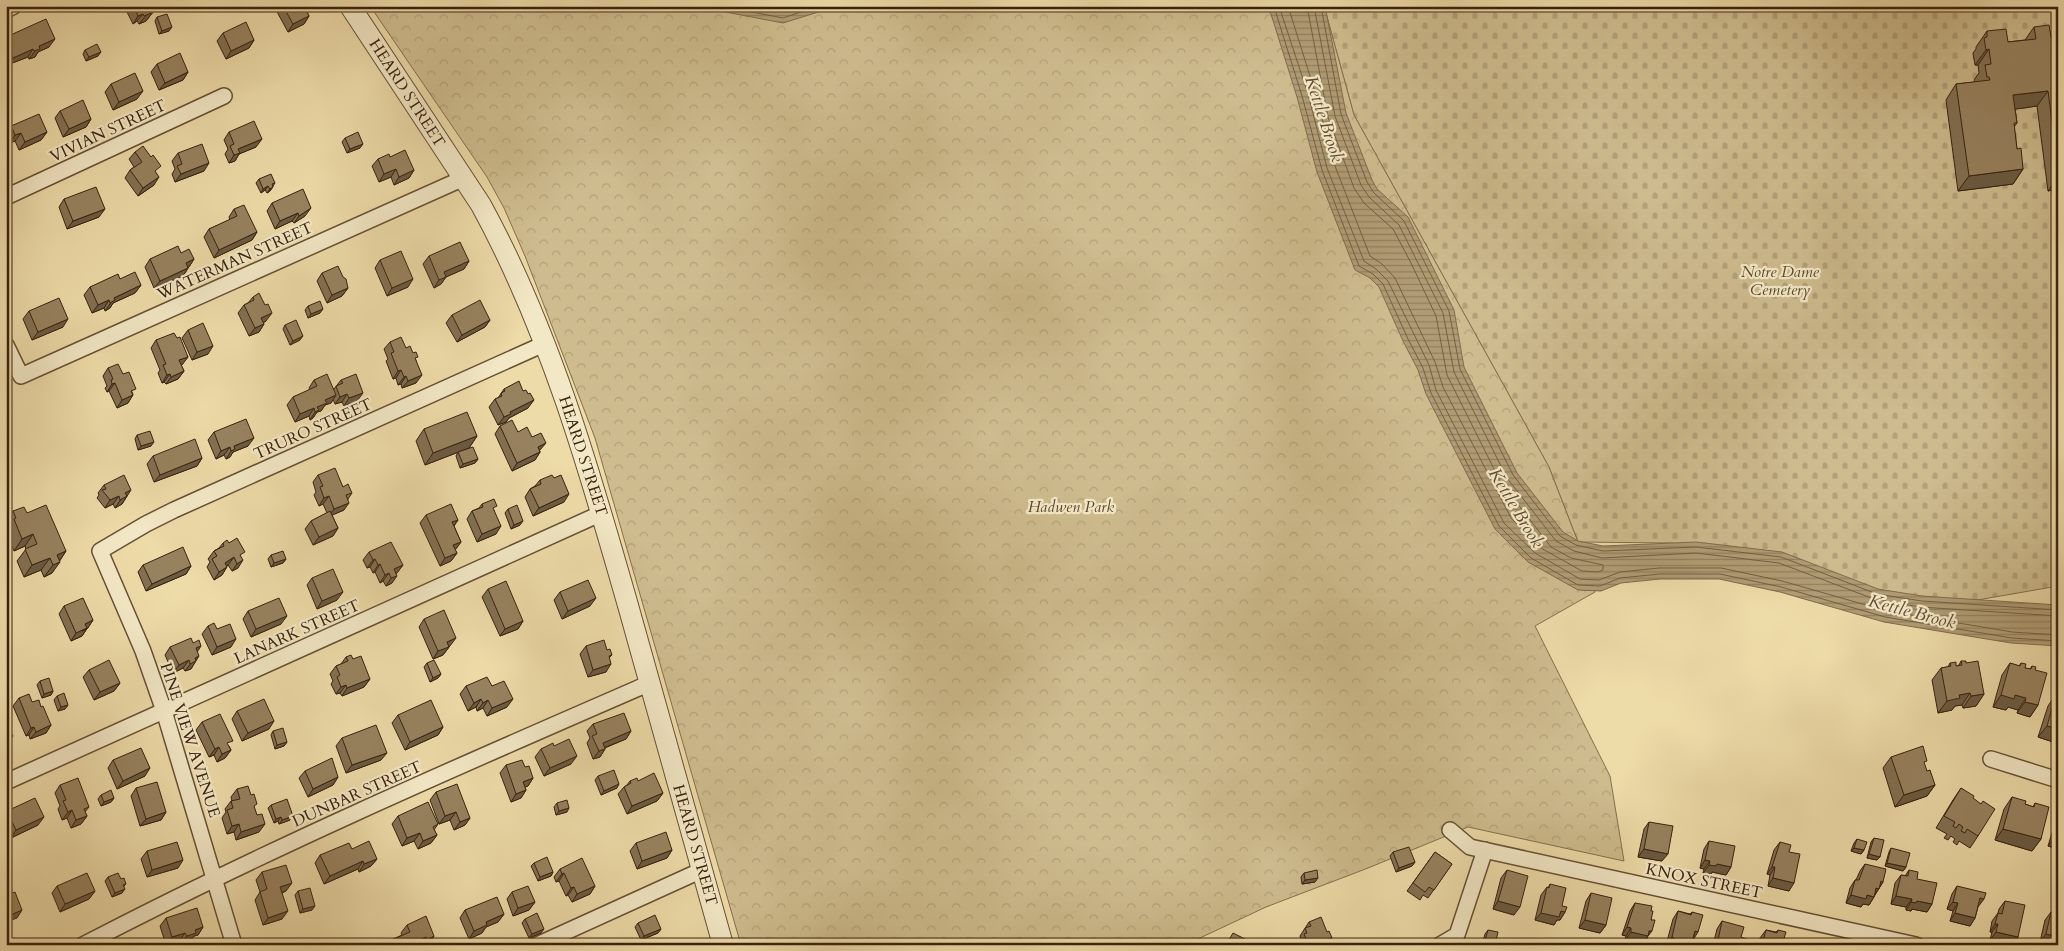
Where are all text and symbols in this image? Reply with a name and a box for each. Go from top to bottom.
street label: HEARD STREET [364,34,450,152]
water label: Kettle Brook [1298,73,1350,165]
street label: VIVIAN STREET [46,94,170,168]
street label: WATERMAN STREET [153,217,317,306]
park label: Notre Dame Cemetery [1741,261,1820,301]
street label: TRURO STREET [250,393,376,465]
street label: HEARD STREET [553,393,613,519]
water label: Kettle Brook [1482,463,1550,553]
park label: Hadwen Park [1028,496,1114,518]
water label: Kettle Brook [1866,588,1958,636]
street label: LANARK STREET [231,594,364,670]
street label: PINE VIEW AVENUE [155,660,225,820]
street label: DUNBAR STREET [289,755,426,832]
street label: HEARD STREET [667,782,723,909]
street label: KNOX STREET [1644,858,1765,904]

